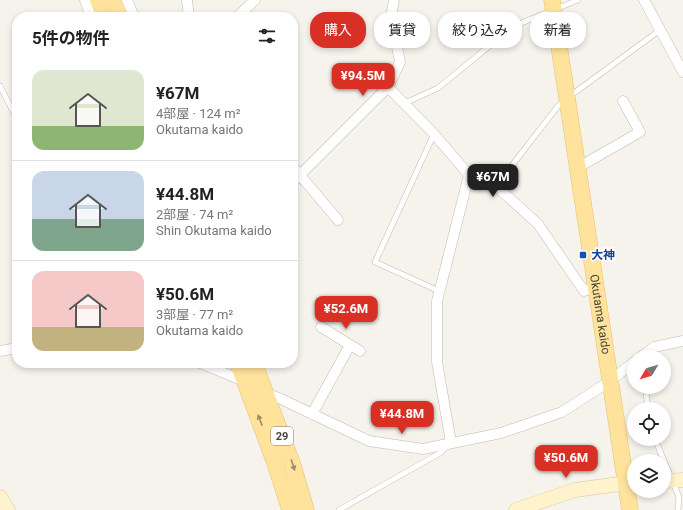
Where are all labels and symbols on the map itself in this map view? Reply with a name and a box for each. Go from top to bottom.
pin: ¥94.5M [330,63,396,97]
pin: ¥67M [469,164,517,198]
place label: 大神 [591,248,615,262]
marker: 大神 [578,250,588,260]
street label: Okutama kaido [587,273,613,355]
pin: ¥52.6M [313,296,379,330]
north arrow [627,350,671,394]
pin: ¥44.8M [369,401,435,435]
one-way arrow [256,413,262,425]
road number: 29 [271,427,293,445]
pin: ¥50.6M [533,445,599,479]
one-way arrow [290,459,296,471]

